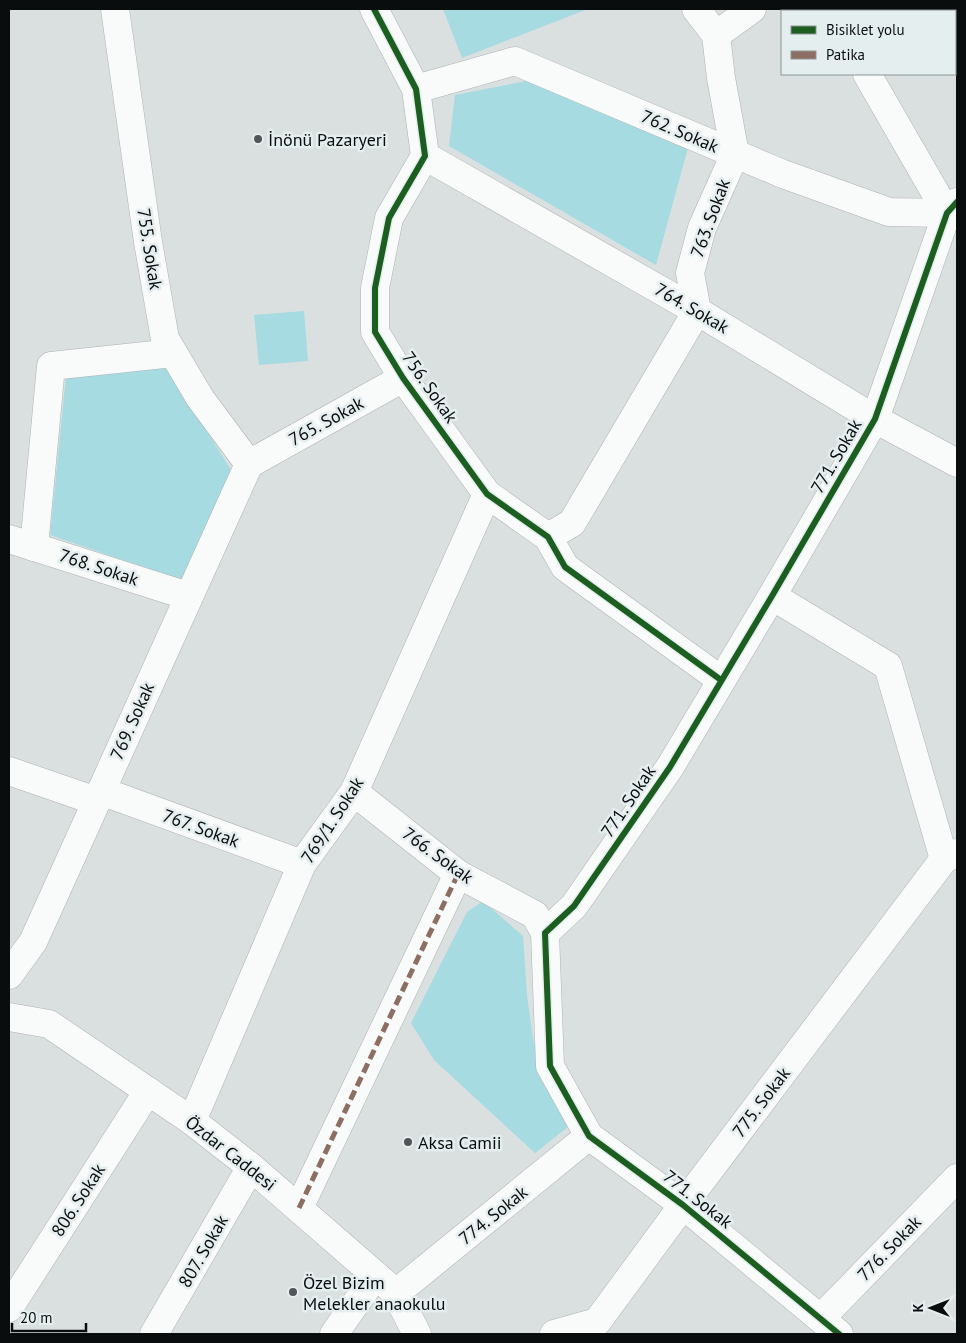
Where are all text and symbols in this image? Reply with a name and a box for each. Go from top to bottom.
legend [781,10,956,75]
text: Bisiklet yolu [826,20,905,39]
text: Patika [826,45,865,64]
street label: 762. Sokak [638,104,723,158]
place label: İnönü Pazaryeri [268,128,387,151]
marker: İnönü Pazaryeri [252,133,264,145]
street label: 763. Sokak [685,175,735,260]
street label: 755. Sokak [132,207,168,292]
street label: 764. Sokak [651,278,734,339]
street label: 756. Sokak [397,347,463,428]
street label: 765. Sokak [285,391,368,451]
street label: 771. Sokak [806,414,867,497]
street label: 768. Sokak [56,543,142,591]
street label: 769. Sokak [105,678,159,763]
street label: 771. Sokak [596,760,661,841]
street label: 769/1. Sokak [296,772,369,867]
street label: 767. Sokak [159,803,243,853]
street label: 766. Sokak [398,822,478,889]
street label: 775. Sokak [727,1062,795,1142]
street label: Özdar Caddesi [181,1110,281,1196]
place label: Aksa Camii [418,1131,502,1154]
marker: Aksa Camii [402,1136,414,1148]
street label: 806. Sokak [46,1159,110,1241]
street label: 771. Sokak [659,1165,738,1234]
street label: 774. Sokak [454,1180,532,1250]
street label: 807. Sokak [173,1210,233,1291]
street label: 776. Sokak [852,1210,926,1286]
place label: Özel Bizim Melekler anaokulu [303,1271,445,1315]
north arrow [906,1283,956,1333]
marker: Özel Bizim Melekler anaokulu [287,1286,299,1298]
scale bar [12,1300,86,1332]
text: K [909,1303,927,1312]
text: 20 m [20,1308,53,1327]

